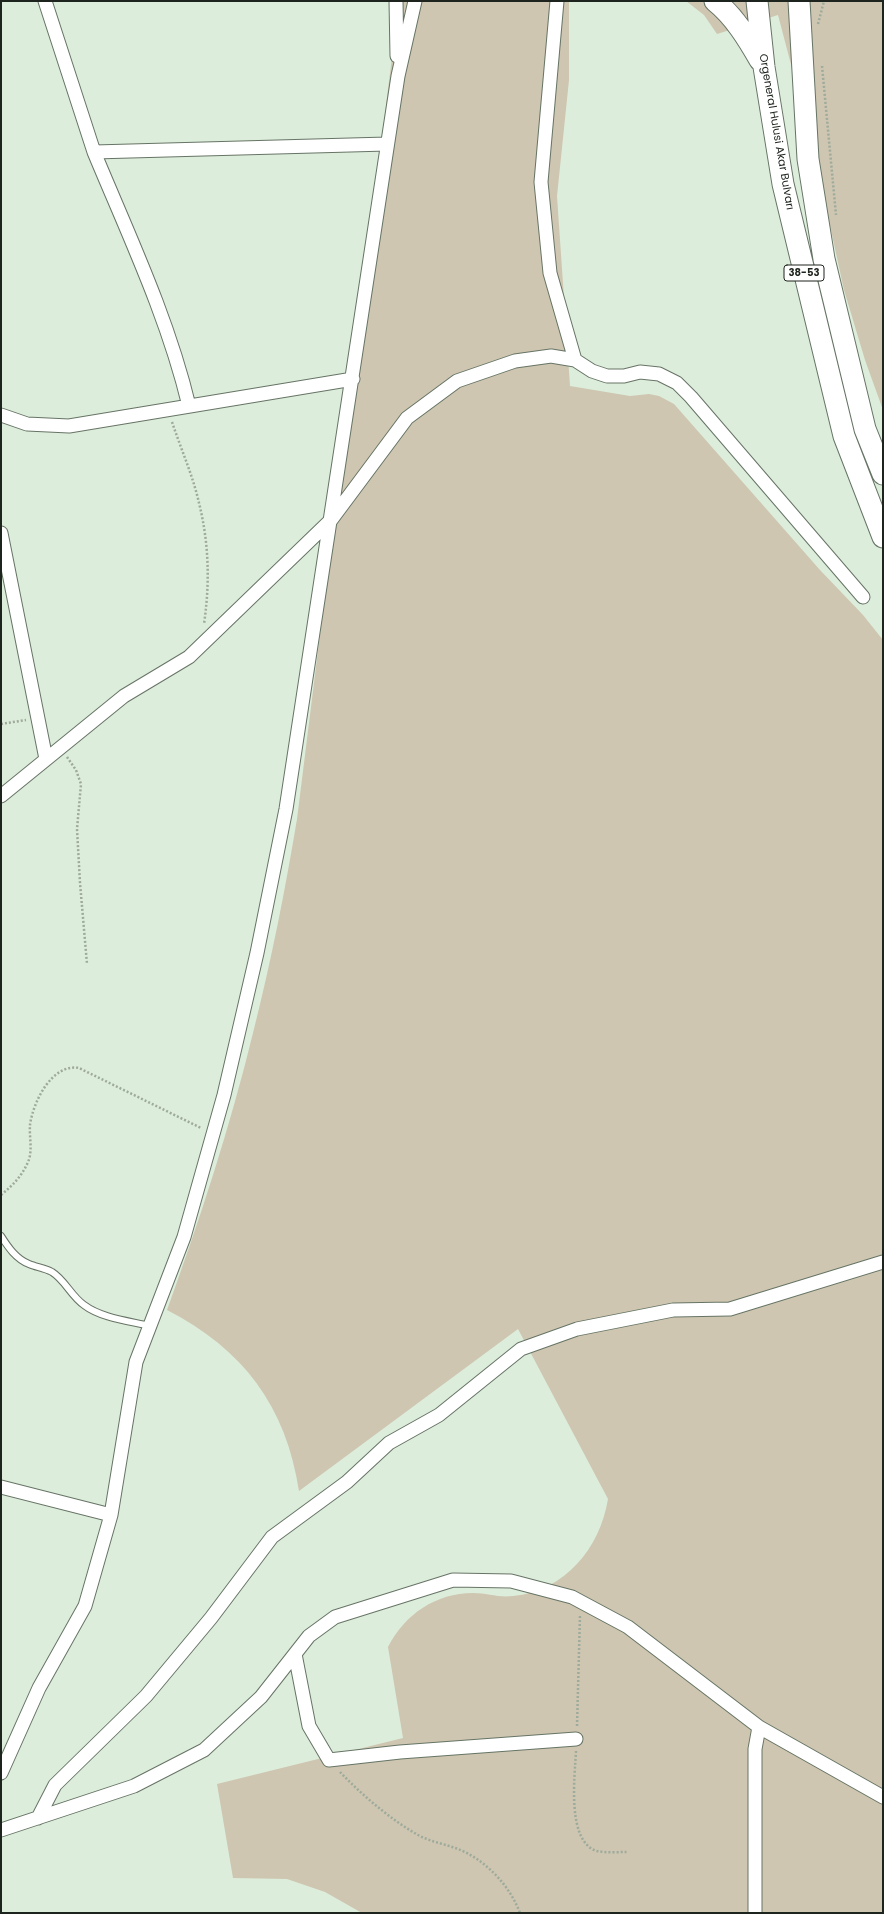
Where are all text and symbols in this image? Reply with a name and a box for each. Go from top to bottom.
street label: Orgeneral Hulusi Akar Bulvarı [756,53,796,211]
road number: 38-53 [784,265,824,281]

